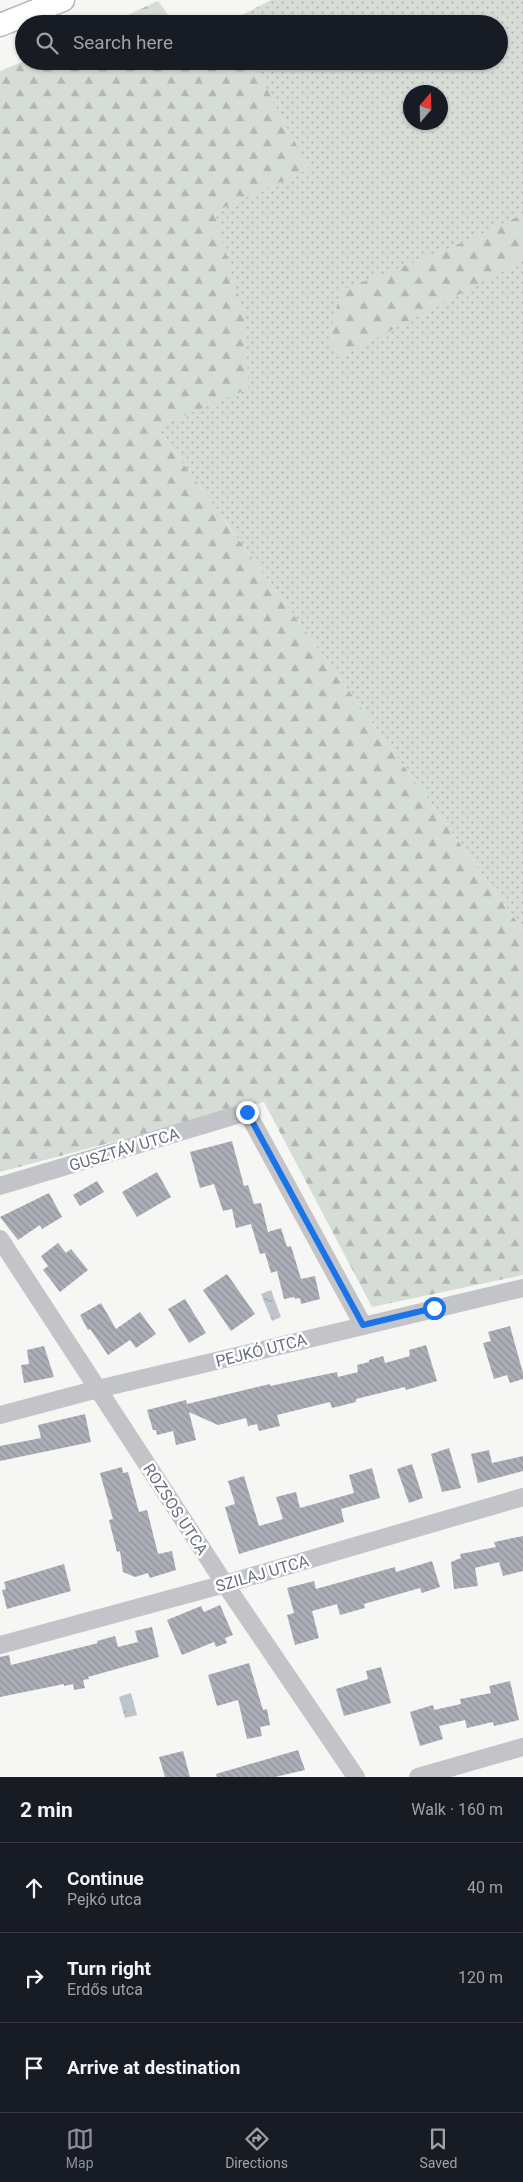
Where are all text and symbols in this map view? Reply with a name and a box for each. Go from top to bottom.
search box [15,15,508,70]
icon: search [33,29,61,57]
text: Search here [73,31,173,54]
north arrow [403,85,448,130]
route end [236,1101,259,1124]
street label: GUSZTÁV UTCA [67,1124,182,1175]
route start [423,1297,446,1320]
street label: PEJKÓ UTCA [213,1329,309,1371]
street label: ROZSOS UTCA [139,1460,212,1559]
street label: SZILAJ UTCA [213,1551,311,1596]
text: 2 min [20,1798,73,1822]
text: Walk · 160 m [411,1800,503,1819]
text: Continue [67,1867,144,1890]
icon: ahead [20,1874,48,1902]
text: 40 m [467,1878,503,1897]
text: Pejkó utca [67,1890,142,1909]
text: Turn right [67,1957,151,1980]
icon: right [20,1964,48,1992]
text: 120 m [458,1968,503,1987]
text: Erdős utca [67,1980,143,1999]
icon: arrive [20,2054,48,2082]
text: Arrive at destination [67,2056,240,2079]
tab: Map [66,2125,94,2171]
tab: Directions [225,2125,288,2171]
tab: Saved [419,2125,457,2171]

